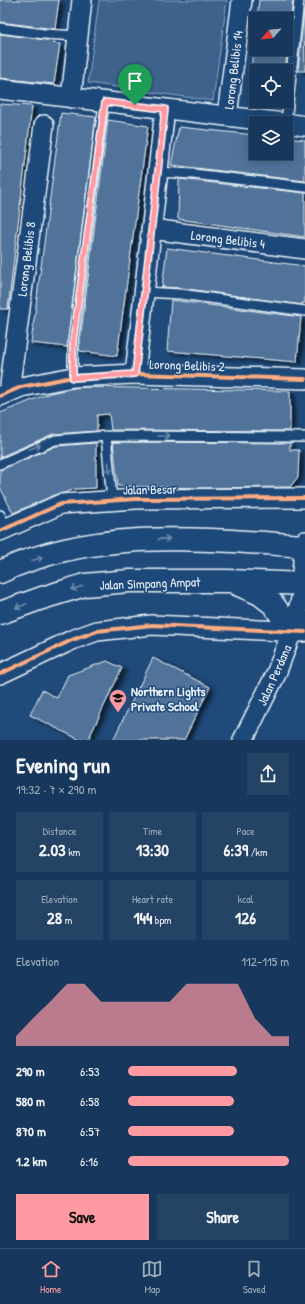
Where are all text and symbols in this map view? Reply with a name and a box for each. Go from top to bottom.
north arrow [249,12,293,56]
map controls [249,12,293,160]
street label: Lorong Belibis 14 [219,30,247,110]
pin [118,64,152,105]
button: locate [249,64,293,108]
icon: arrive [124,70,146,92]
button: layers [249,116,293,160]
street label: Lorong Belibis 8 [12,220,40,297]
street label: Lorong Belibis 4 [190,226,266,252]
street label: Lorong Belibis 2 [149,355,225,375]
one-way arrow [157,432,170,440]
one-way arrow [29,443,41,451]
one-way arrow [105,461,113,474]
street label: Jalan Besar [123,480,177,498]
one-way arrow [158,535,171,542]
one-way arrow [30,554,42,562]
street label: Jalan Simpang Ampat [99,572,201,594]
one-way arrow [70,585,83,592]
one-way arrow [15,602,27,610]
street label: Jalan Perdana [253,642,295,708]
place label: Northern Lights Private School [131,682,206,715]
school or university icon: Northern Lights Private School [108,688,128,713]
text: Evening run [16,750,110,780]
button: share [247,753,289,795]
text: 19:32 · 7 × 290 m [16,780,96,798]
text: Distance [43,824,76,838]
text: Time [143,824,162,838]
text: Pace [236,824,255,838]
text: 2.03 [39,838,66,861]
text: 13:30 [136,838,169,861]
text: 6:39 [224,838,248,861]
text: km [66,845,80,859]
text: /km [248,845,267,859]
text: Elevation [41,892,78,906]
text: Heart rate [132,892,173,906]
text: kcal [237,892,254,906]
text: 28 [47,906,62,929]
text: 144 [133,906,152,929]
text: 126 [235,906,256,929]
text: m [62,913,72,927]
text: bpm [152,913,172,927]
text: Elevation [16,952,59,970]
text: 112–115 m [241,952,289,970]
text: 290 m [16,1062,45,1080]
text: 6:53 [80,1062,100,1080]
text: 580 m [16,1092,45,1110]
text: 6:58 [80,1092,99,1110]
text: 870 m [16,1122,46,1140]
text: 6:57 [80,1122,100,1140]
text: 1.2 km [16,1152,47,1170]
text: 6:16 [80,1152,98,1170]
button: Save [16,1194,149,1240]
button: Share [157,1194,289,1240]
tab: Home [40,1258,62,1296]
tab: Map [141,1258,163,1296]
tab: Saved [243,1258,265,1296]

